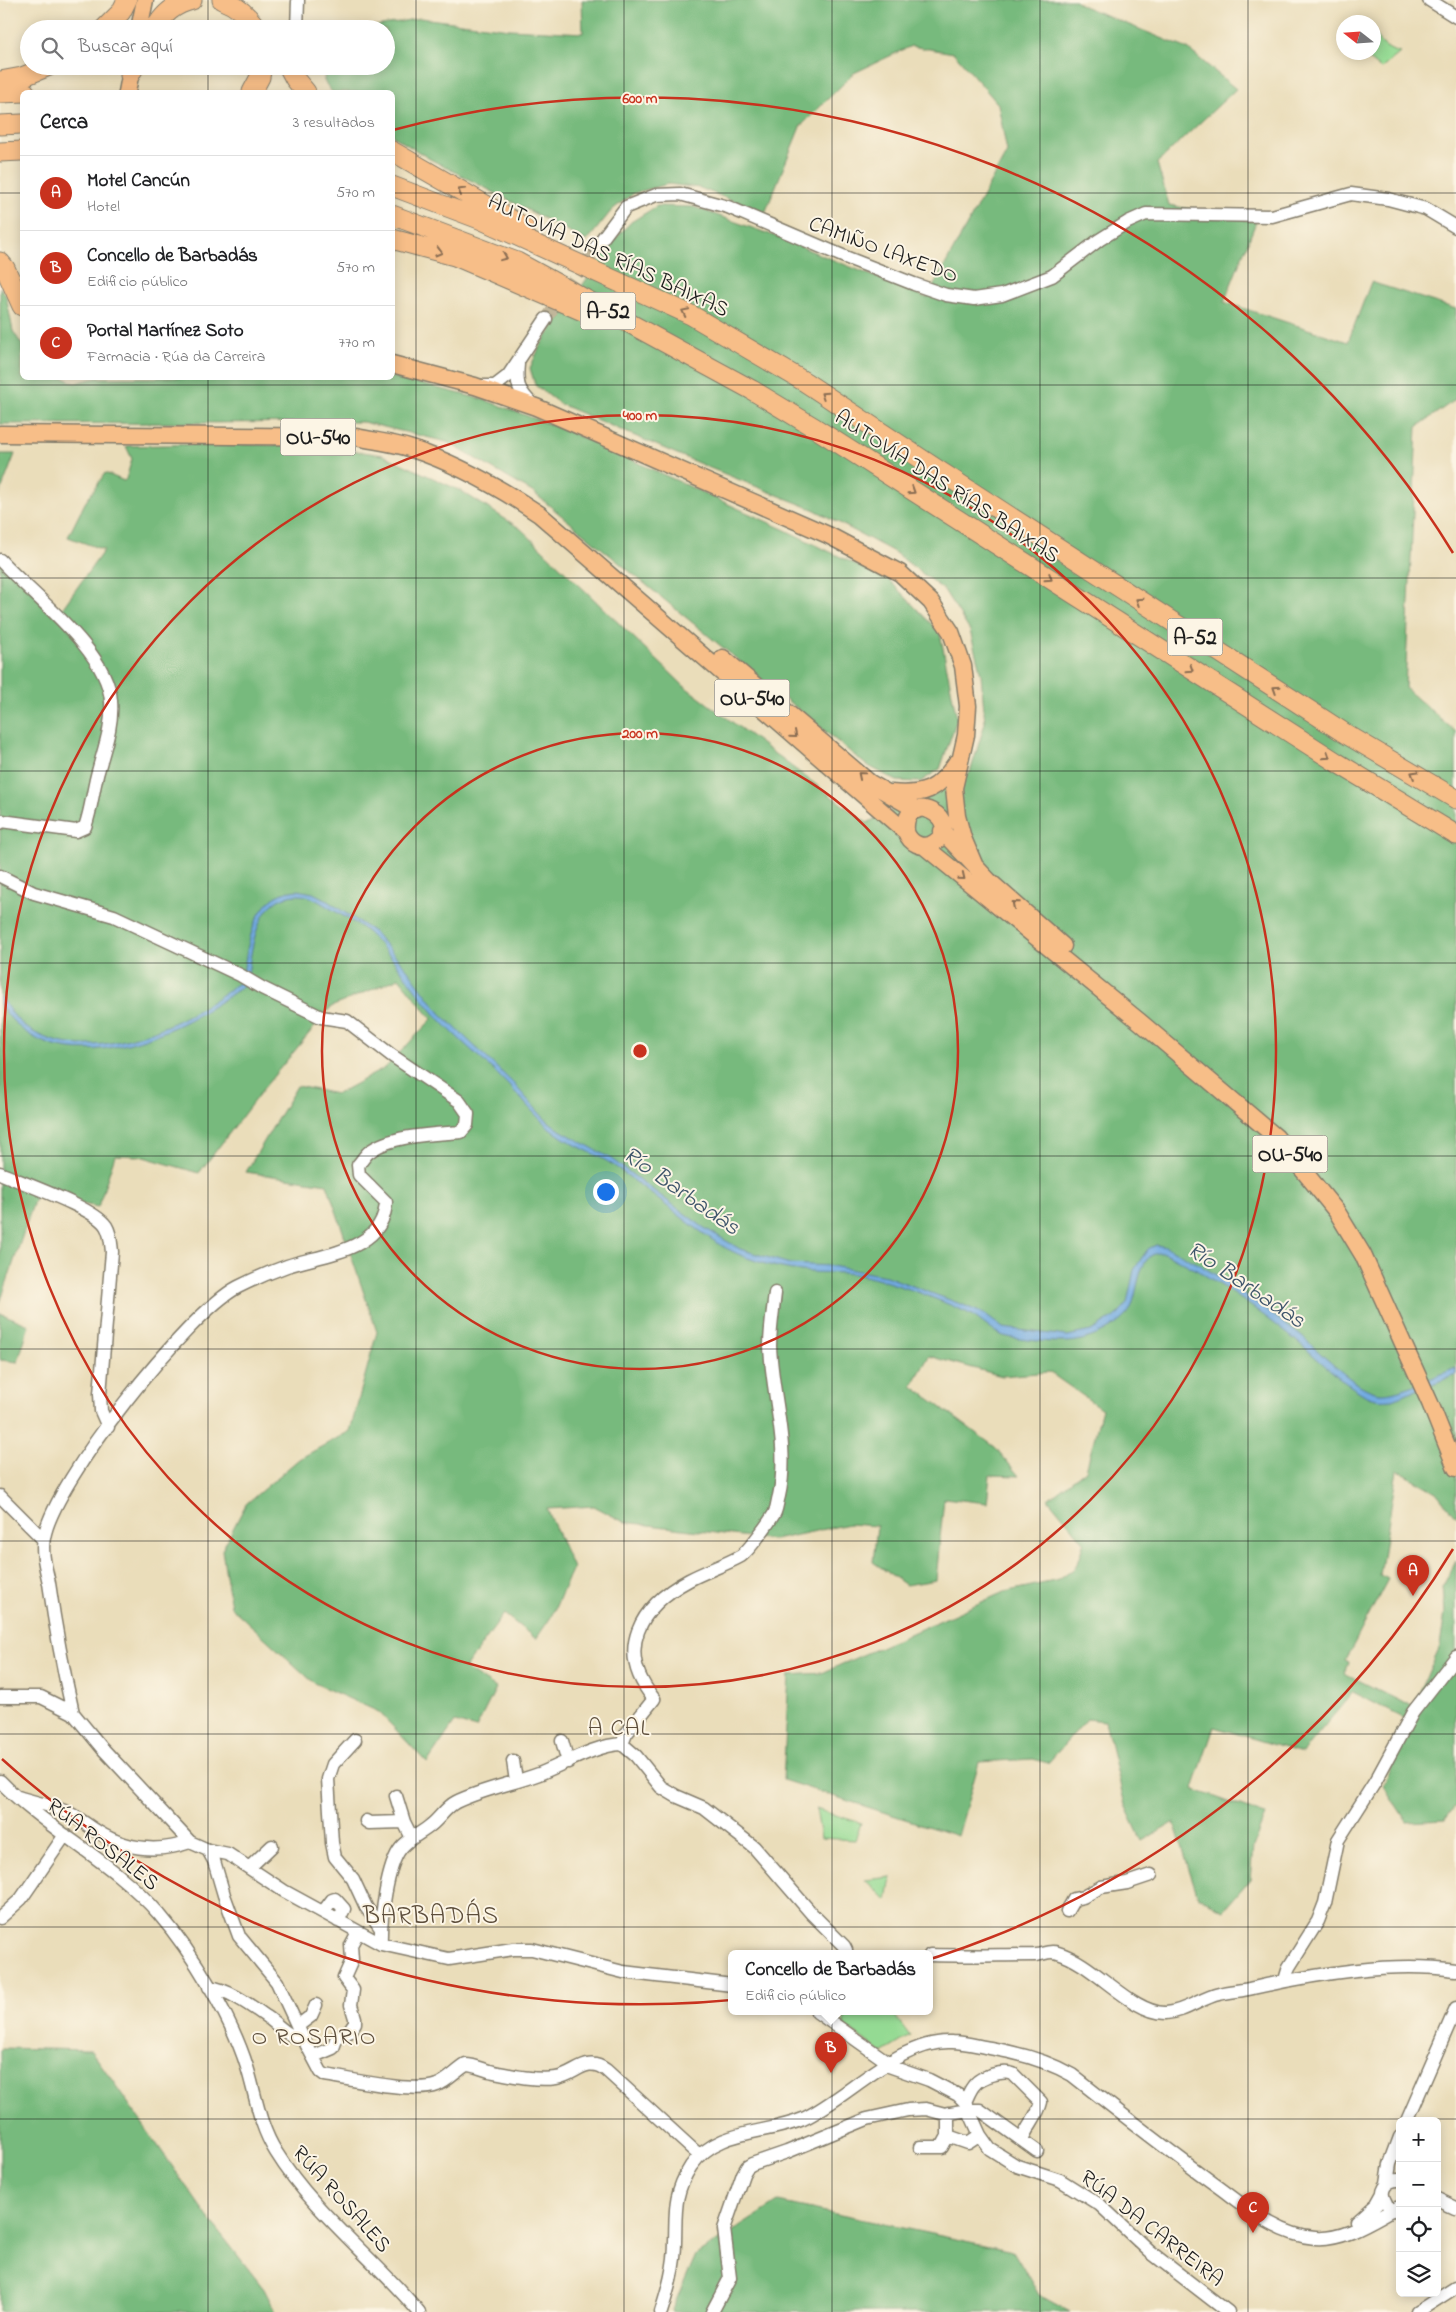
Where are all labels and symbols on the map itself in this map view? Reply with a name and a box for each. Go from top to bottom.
north arrow [1336,15,1381,60]
text: 600 m [622,88,658,110]
one-way arrow [457,187,466,197]
street label: AUTOVÍA DAS RÍAS BAIXAS [482,187,734,327]
street label: CAMIÑO LAXEDO [804,209,962,293]
one-way arrow [435,246,443,256]
one-way arrow [499,251,507,261]
road number: A-52 [580,292,636,330]
one-way arrow [681,307,690,318]
one-way arrow [820,392,830,401]
street label: AUTOVÍA DAS RÍAS BAIXAS [827,403,1065,572]
text: 400 m [622,405,658,427]
road number: OU-540 [280,418,356,456]
one-way arrow [906,485,915,494]
one-way arrow [1043,572,1052,582]
one-way arrow [1136,598,1145,607]
road number: A-52 [1168,618,1222,656]
one-way arrow [1184,663,1194,672]
road number: OU-540 [714,680,790,716]
one-way arrow [1272,686,1282,695]
text: 200 m [621,723,658,745]
one-way arrow [789,729,798,738]
one-way arrow [1322,750,1331,760]
one-way arrow [1411,771,1420,781]
one-way arrow [858,772,867,780]
one-way arrow [956,871,965,879]
one-way arrow [1011,900,1020,909]
centre of rings [631,1042,649,1060]
road number: OU-540 [1252,1136,1328,1172]
water label: Río Barbadás [615,1139,747,1246]
your location [593,1179,619,1205]
water label: Río Barbadás [1179,1234,1312,1339]
pin: A [1397,1555,1429,1596]
district label: A CAL [588,1712,650,1747]
street label: RÚA ROSALES [39,1791,165,1900]
district label: BARBADÁS [362,1898,499,1935]
district label: O ROSARIO [252,2021,376,2056]
pin: B [815,2032,847,2073]
street label: RÚA ROSALES [284,2139,398,2261]
street label: RÚA DA CARREIRA [1073,2163,1230,2296]
pin: C [1237,2192,1269,2233]

